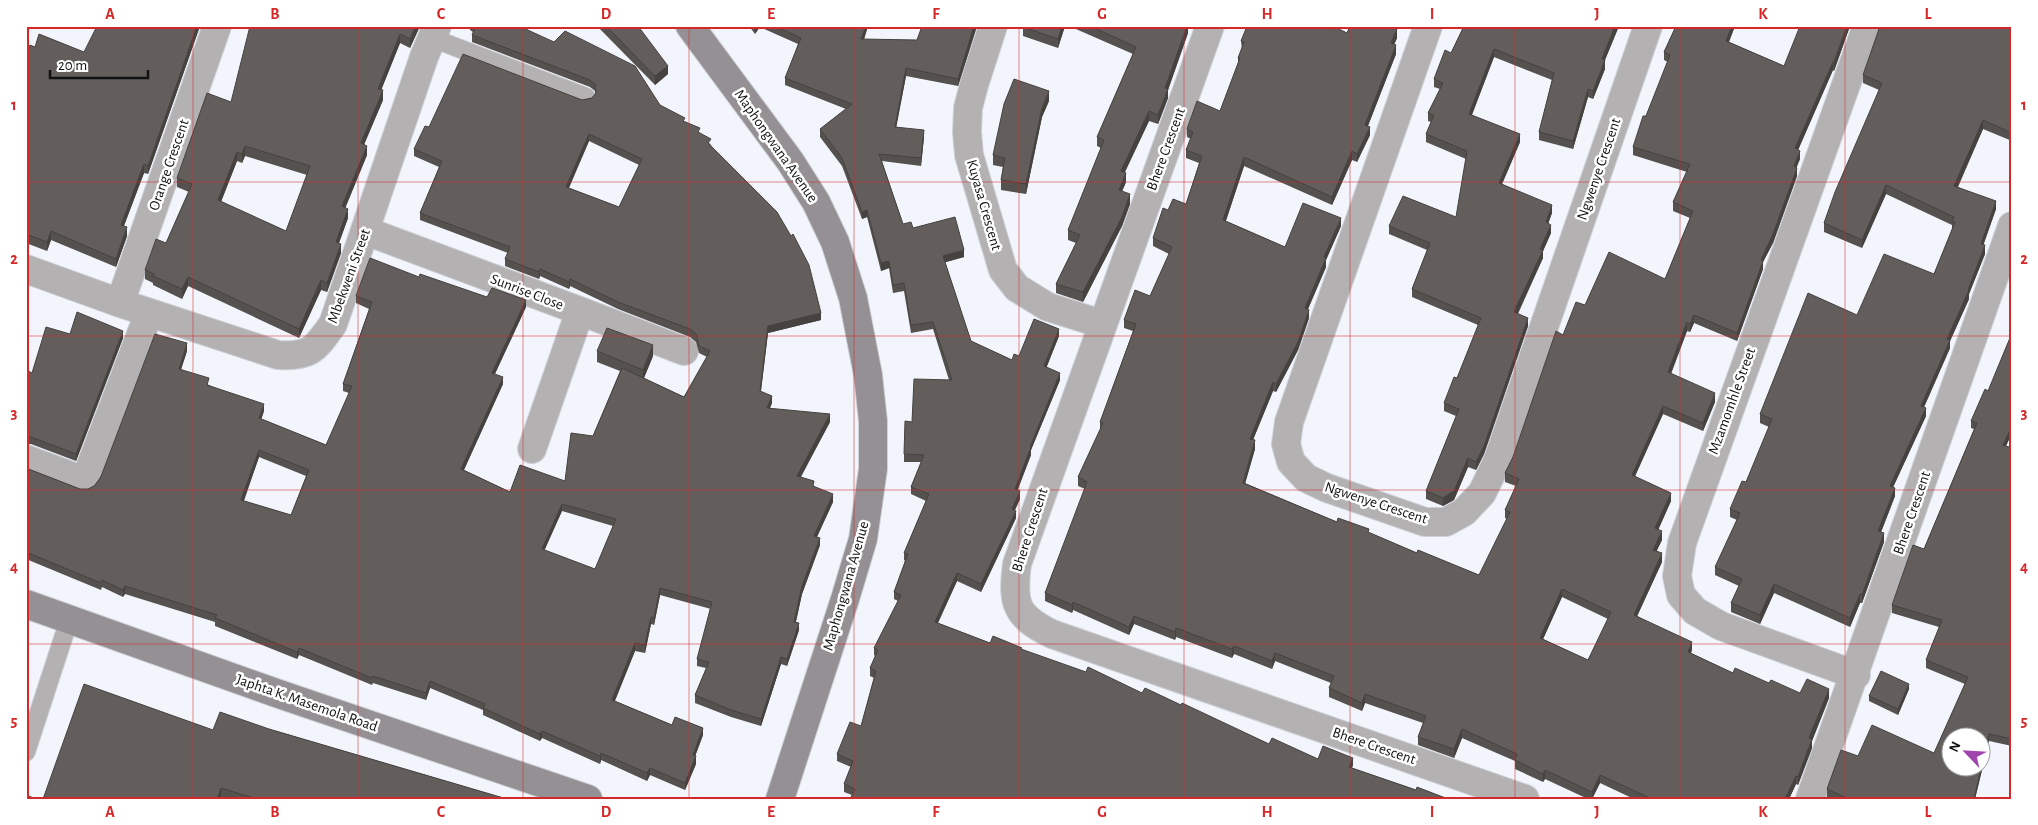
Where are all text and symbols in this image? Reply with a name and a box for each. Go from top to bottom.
text: A [105,6,115,22]
text: B [270,6,280,22]
text: C [437,6,446,22]
text: D [601,6,612,22]
text: E [767,6,775,22]
text: F [932,6,940,22]
text: G [1097,6,1107,22]
text: H [1261,6,1273,22]
text: I [1430,6,1434,22]
text: J [1594,6,1600,22]
text: K [1758,6,1768,22]
text: L [1925,6,1932,22]
scale bar [50,48,148,80]
text: 20 m [58,58,87,73]
street label: Maphongwana Avenue [731,87,821,205]
text: 1 [11,97,17,113]
text: 1 [2021,97,2027,113]
street label: Bhere Crescent [1144,105,1188,192]
street label: Ngwenye Crescent [1574,116,1624,222]
street label: Orange Crescent [146,117,192,213]
street label: Kuyasa Crescent [964,158,1004,252]
street label: Mbekweni Street [325,227,373,325]
text: 2 [10,251,18,267]
text: 2 [2020,251,2028,267]
street label: Sunrise Close [488,271,566,313]
street label: Mzamomhle Street [1706,346,1758,456]
text: 3 [11,405,18,421]
text: 3 [2021,405,2028,421]
street label: Bhere Crescent [1891,469,1933,557]
street label: Ngwenye Crescent [1323,479,1429,527]
street label: Bhere Crescent [1009,486,1051,574]
street label: Maphongwana Avenue [820,520,872,652]
text: 4 [10,559,18,575]
text: 4 [2020,559,2028,575]
street label: Japhta K. Masemola Road [234,672,380,734]
text: 5 [11,713,18,729]
text: 5 [2021,713,2028,729]
street label: Bhere Crescent [1330,725,1418,767]
north arrow [1940,728,1990,778]
text: N [1947,740,1964,754]
text: A [105,804,115,820]
text: B [270,804,280,820]
text: C [437,804,446,820]
text: D [601,804,612,820]
text: E [767,804,775,820]
text: F [932,804,940,820]
text: G [1097,804,1107,820]
text: H [1261,804,1273,820]
text: I [1430,804,1434,820]
text: J [1594,804,1600,820]
text: K [1758,804,1768,820]
text: L [1925,804,1932,820]

